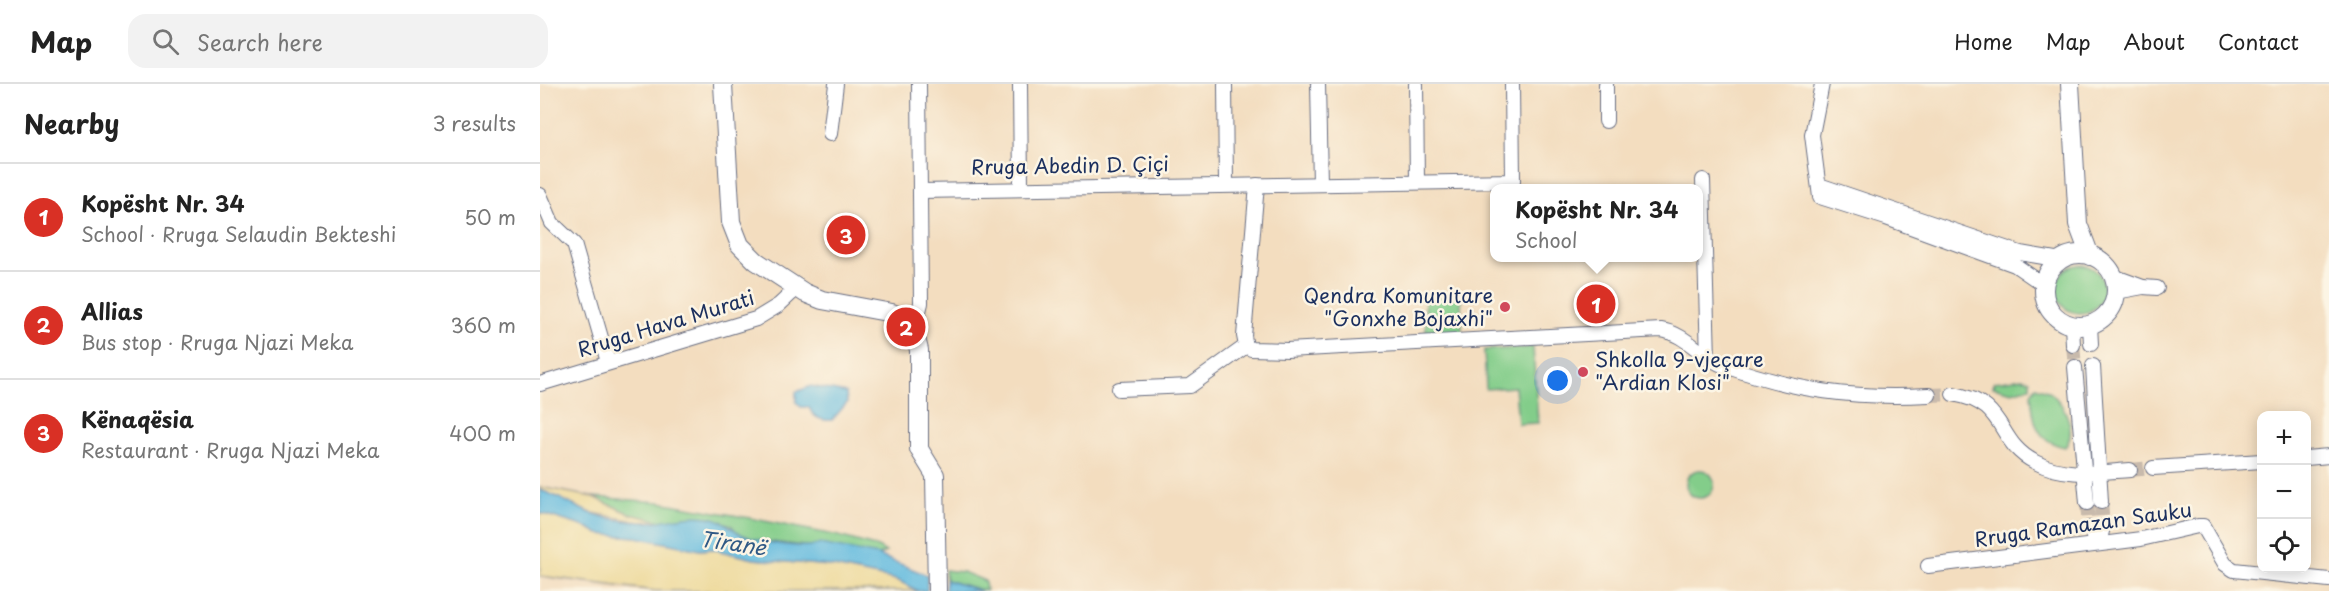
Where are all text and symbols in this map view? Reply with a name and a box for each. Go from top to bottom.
search box [128,14,548,68]
text: Map [30,20,92,63]
icon: search [149,25,182,58]
text: Search here [197,25,323,58]
text: Home [1954,25,2013,57]
text: Map [2046,25,2091,57]
text: About [2124,25,2185,57]
text: Contact [2218,25,2299,57]
text: Nearby [24,104,119,143]
text: 3 results [433,108,516,138]
street label: Rruga Abedin D. Çiçi [971,148,1169,182]
popup [1490,184,1703,262]
text: Kopësht Nr. 34 [81,186,245,219]
text: Kopësht Nr. 34 [1515,192,1678,225]
text: 1 [39,202,48,232]
text: 50 m [464,202,516,232]
pin: 3 [826,212,866,258]
text: School · Rruga Selaudin Bekteshi [81,219,396,249]
text: School [1515,225,1578,255]
place label: Qendra Komunitare "Gonxhe Bojaxhi" [1304,280,1493,333]
street label: Rruga Hava Murati [574,282,758,364]
pin: 1 [1576,282,1616,326]
text: Allias [81,294,143,327]
marker: Qendra Komunitare "Gonxhe Bojaxhi" [1498,300,1512,314]
pin: 2 [886,304,926,350]
text: 2 [36,310,51,340]
text: 360 m [450,310,516,340]
text: Bus stop · Rruga Njazi Meka [81,327,353,357]
place label: Shkolla 9-vjeçare "Ardian Klosi" [1595,344,1764,397]
marker: Shkolla 9-vjeçare "Ardian Klosi" [1576,365,1590,379]
your location [1543,366,1572,395]
text: Kënaqësia [81,402,194,435]
map controls [2257,411,2311,573]
button: + [2257,411,2311,465]
text: 3 [37,418,50,448]
text: 400 m [449,418,516,448]
text: Restaurant · Rruga Njazi Meka [81,435,380,465]
button: − [2257,465,2311,519]
street label: Rruga Ramazan Sauku [1972,494,2194,554]
button: locate [2257,519,2311,573]
water label: Tiranë [698,522,771,563]

